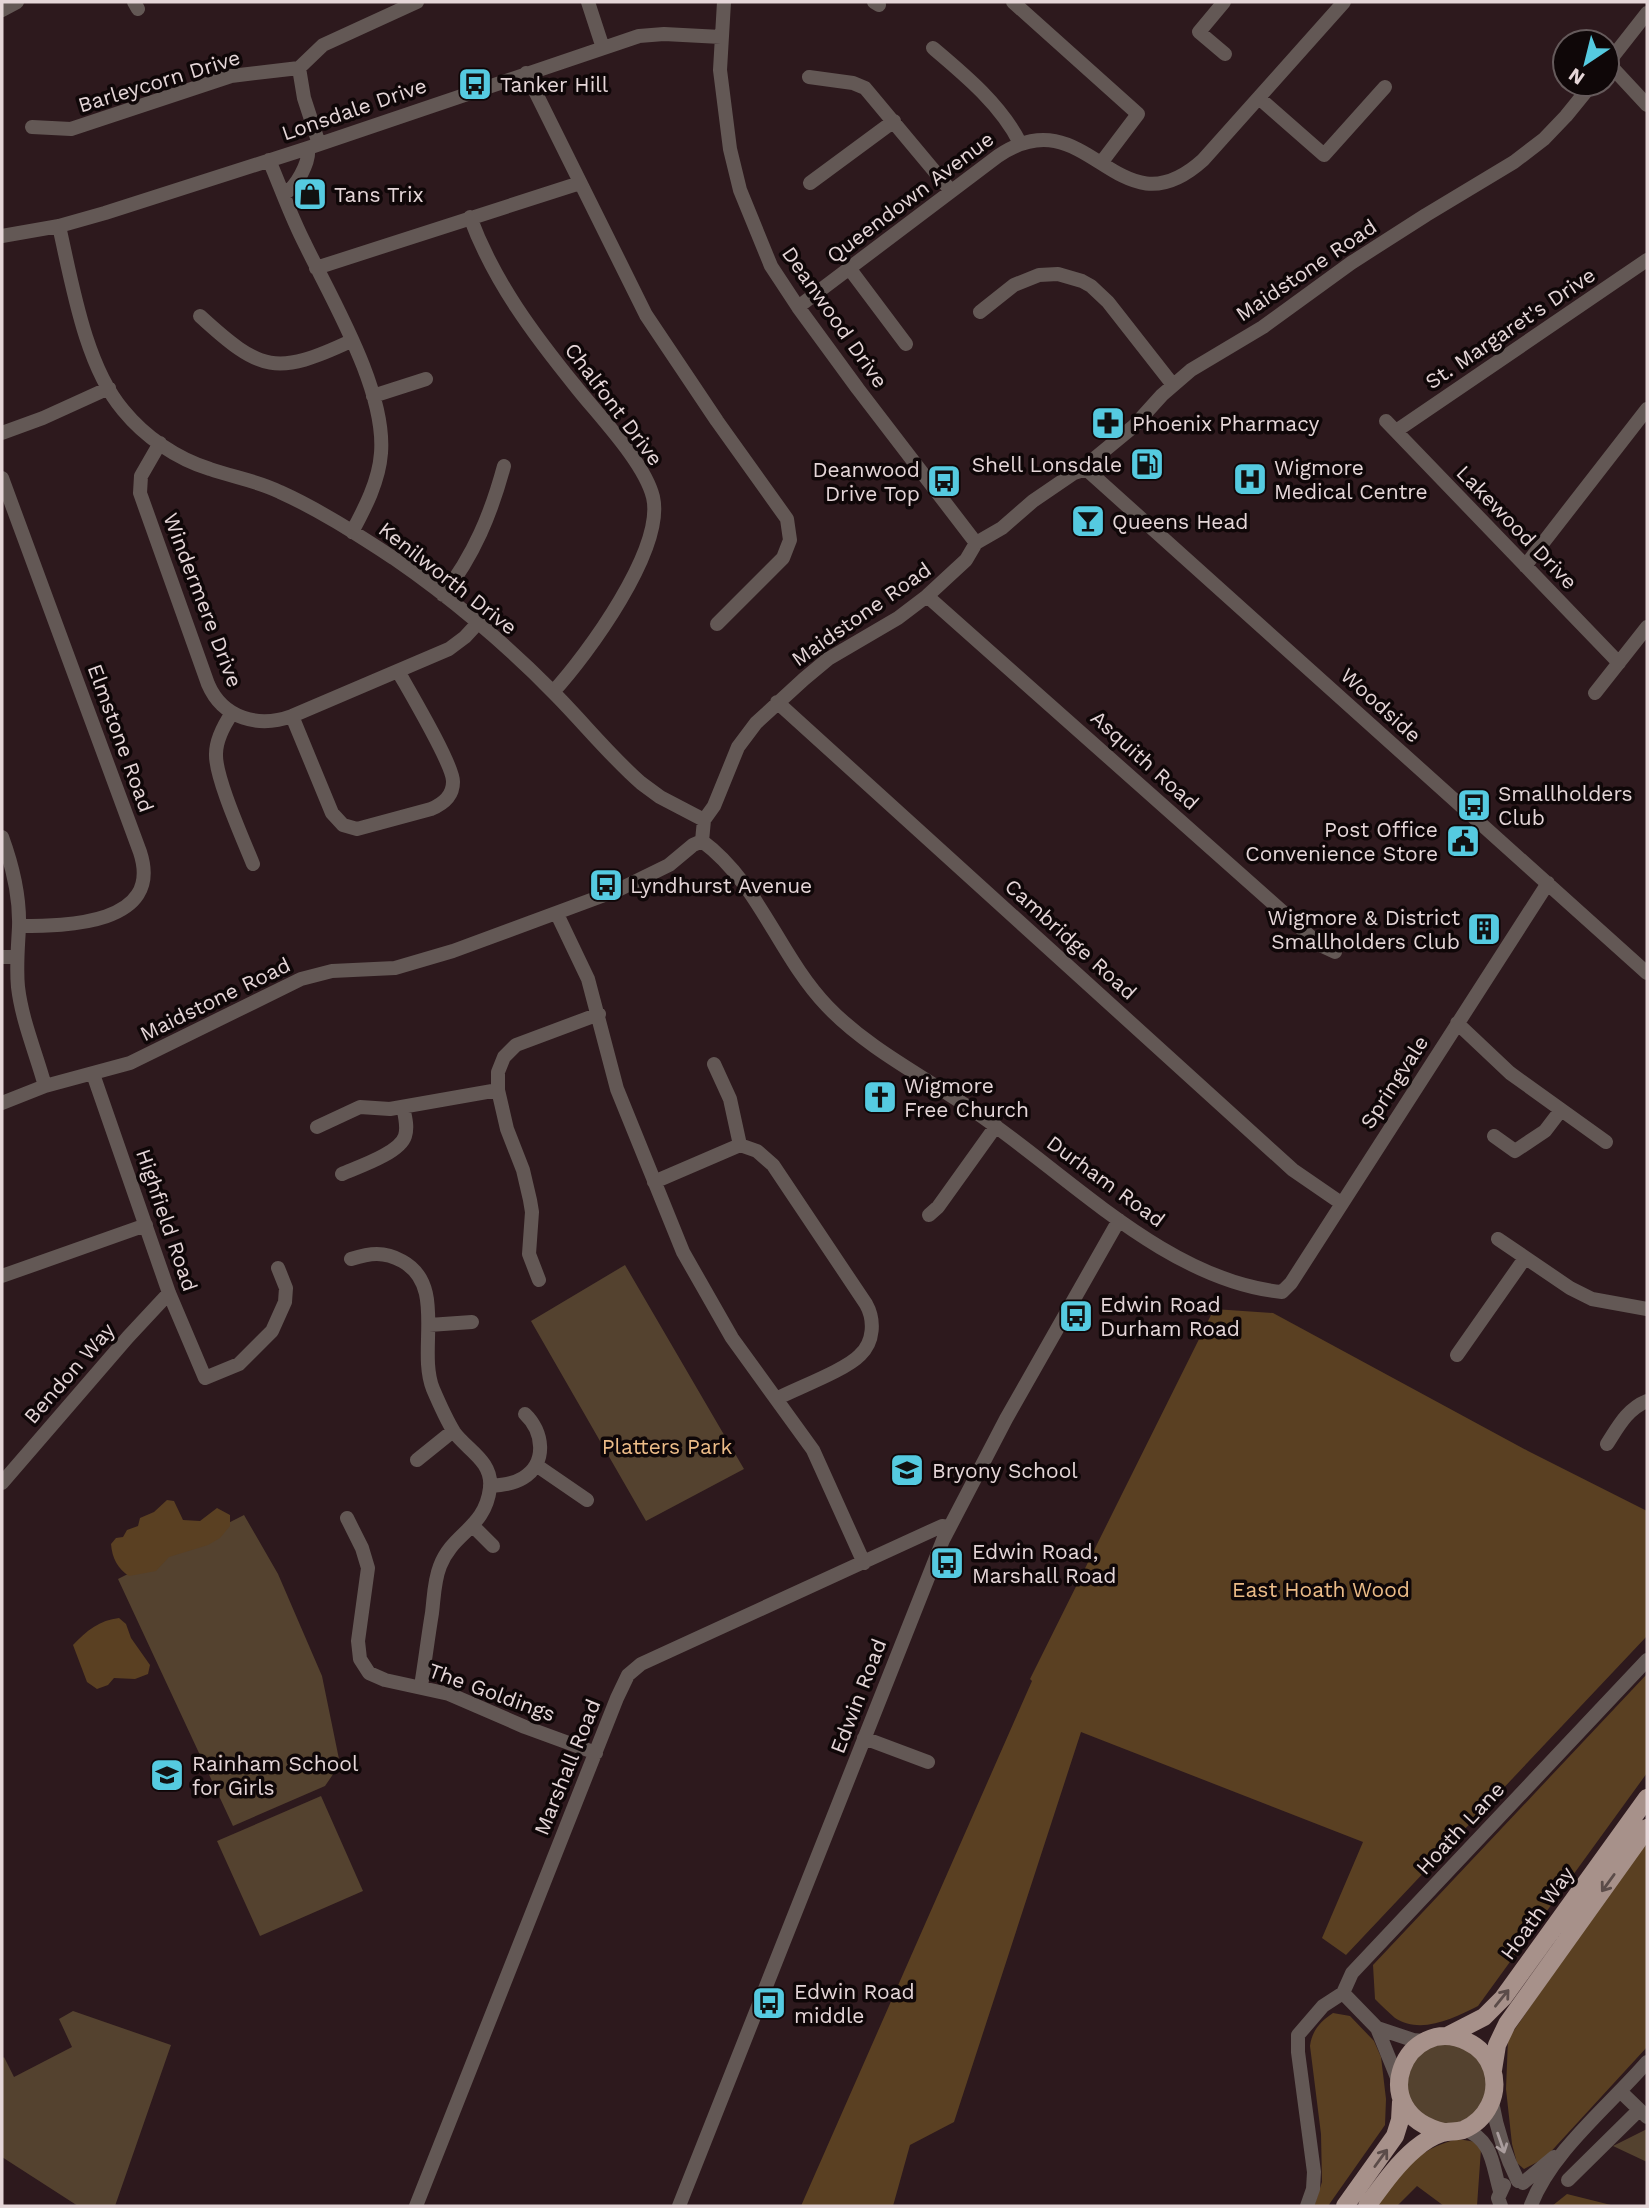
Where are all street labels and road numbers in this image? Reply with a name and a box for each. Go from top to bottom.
street label: Barleycorn Drive [75,44,243,118]
street label: Lonsdale Drive [278,72,430,146]
street label: Queendown Avenue [822,126,998,268]
street label: Maidstone Road [1231,214,1381,326]
street label: Deanwood Drive [777,241,893,393]
street label: St. Margaret's Drive [1420,262,1600,394]
street label: Chalfont Drive [560,338,668,470]
street label: Lakewood Drive [1451,460,1583,594]
street label: Windermere Drive [158,509,248,691]
street label: Kenilworth Drive [374,516,522,640]
street label: Maidstone Road [786,557,936,671]
street label: Elmstone Road [83,661,159,815]
street label: Woodside [1336,662,1426,748]
street label: Asquith Road [1086,705,1204,815]
street label: Cambridge Road [1000,873,1142,1005]
street label: Maidstone Road [136,952,294,1046]
street label: Springvale [1355,1031,1433,1133]
street label: Durham Road [1042,1130,1170,1232]
street label: Highfield Road [131,1145,203,1295]
street label: Bendon Way [18,1317,120,1429]
street label: Edwin Road [825,1635,891,1757]
street label: The Goldings [425,1658,559,1726]
street label: Marshall Road [528,1695,606,1839]
street label: Hoath Lane [1411,1776,1509,1880]
street label: Hoath Way [1495,1861,1579,1965]

